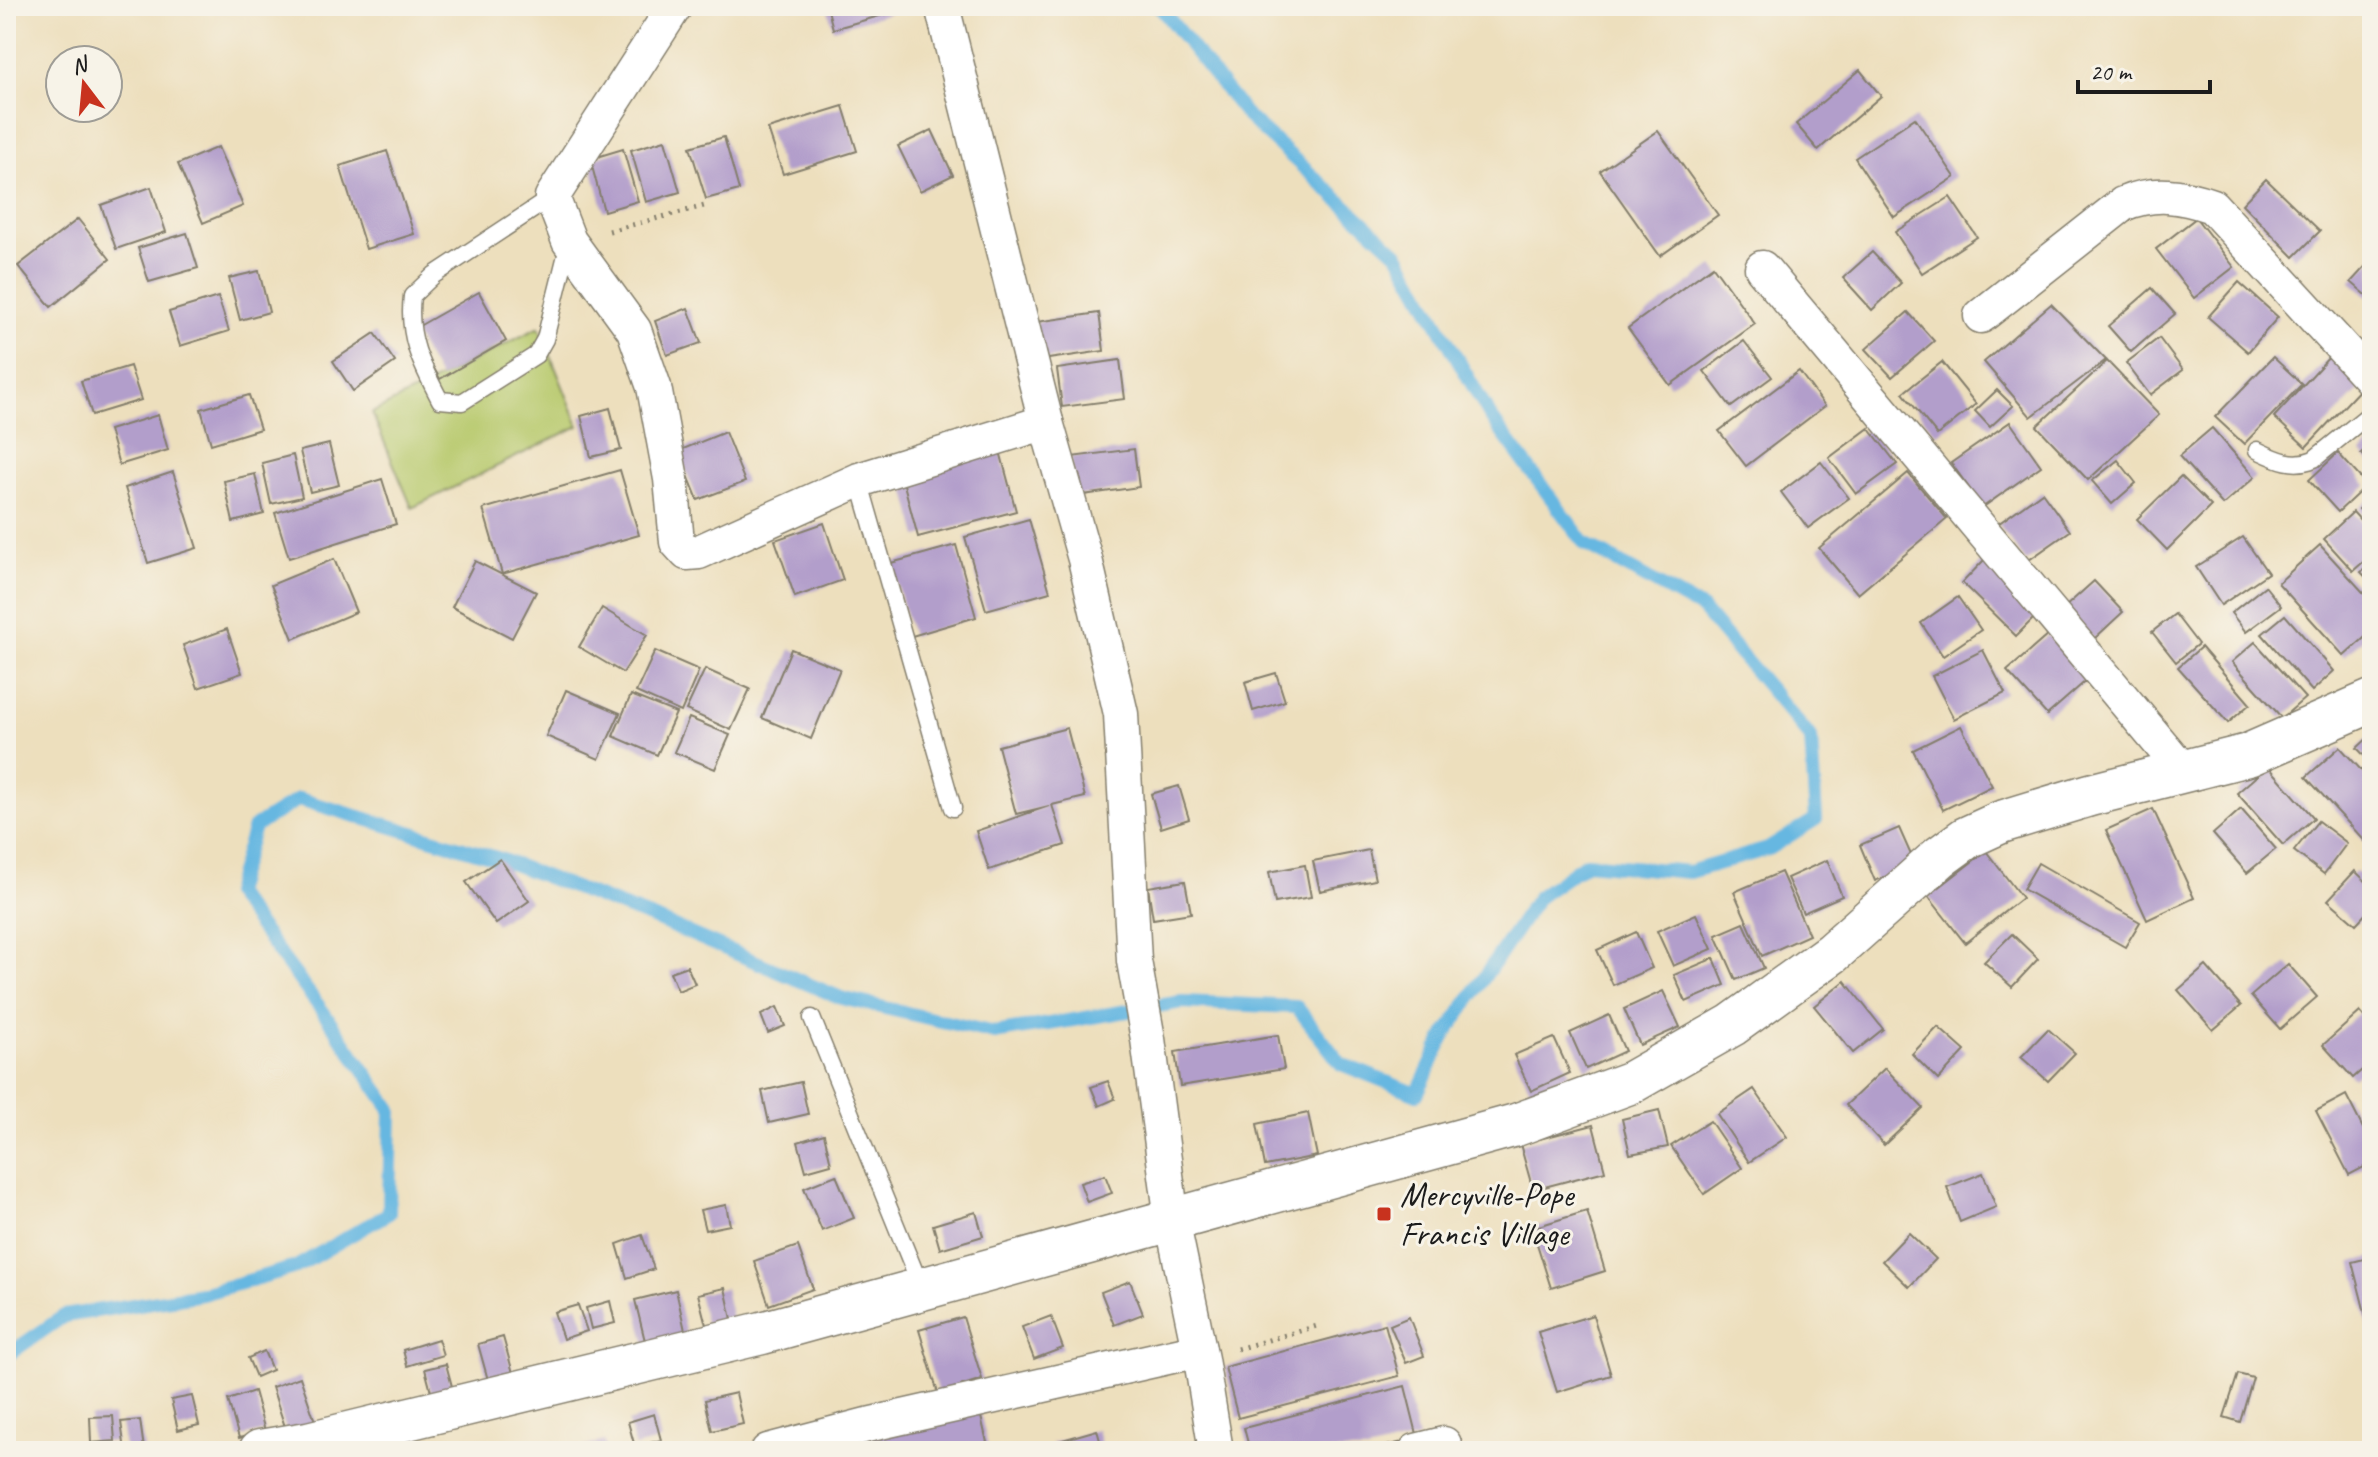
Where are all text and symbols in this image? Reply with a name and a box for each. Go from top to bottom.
north arrow [44,44,124,124]
scale bar [2078,44,2210,94]
text: N [68,49,92,81]
text: 20 m [2090,57,2133,87]
place label: Mercyville-Pope Francis Village [1400,1173,1575,1255]
marker: Mercyville-Pope Francis Village [1375,1205,1393,1223]

